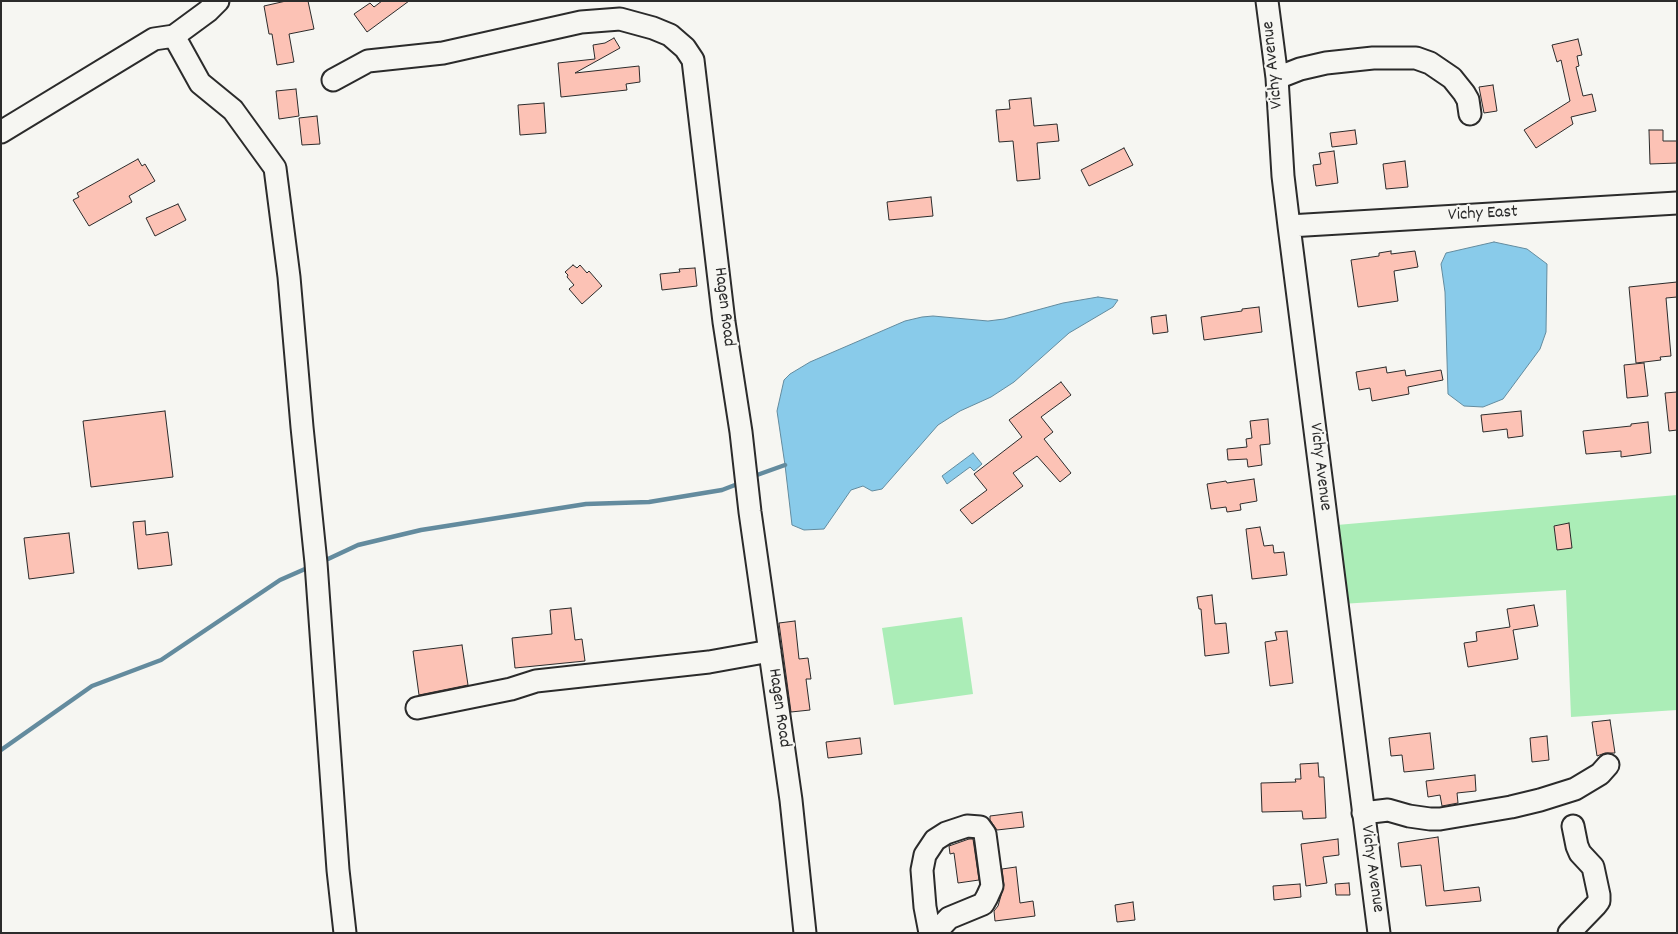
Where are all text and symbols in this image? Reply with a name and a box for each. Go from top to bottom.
street label: Vichy Avenue [1259,20,1289,110]
street label: Vichy East [1448,202,1518,228]
street label: Hagen Road [707,266,739,348]
street label: Vichy Avenue [1303,422,1335,512]
street label: Hagen Road [762,667,794,749]
street label: Vichy Avenue [1354,824,1388,914]

